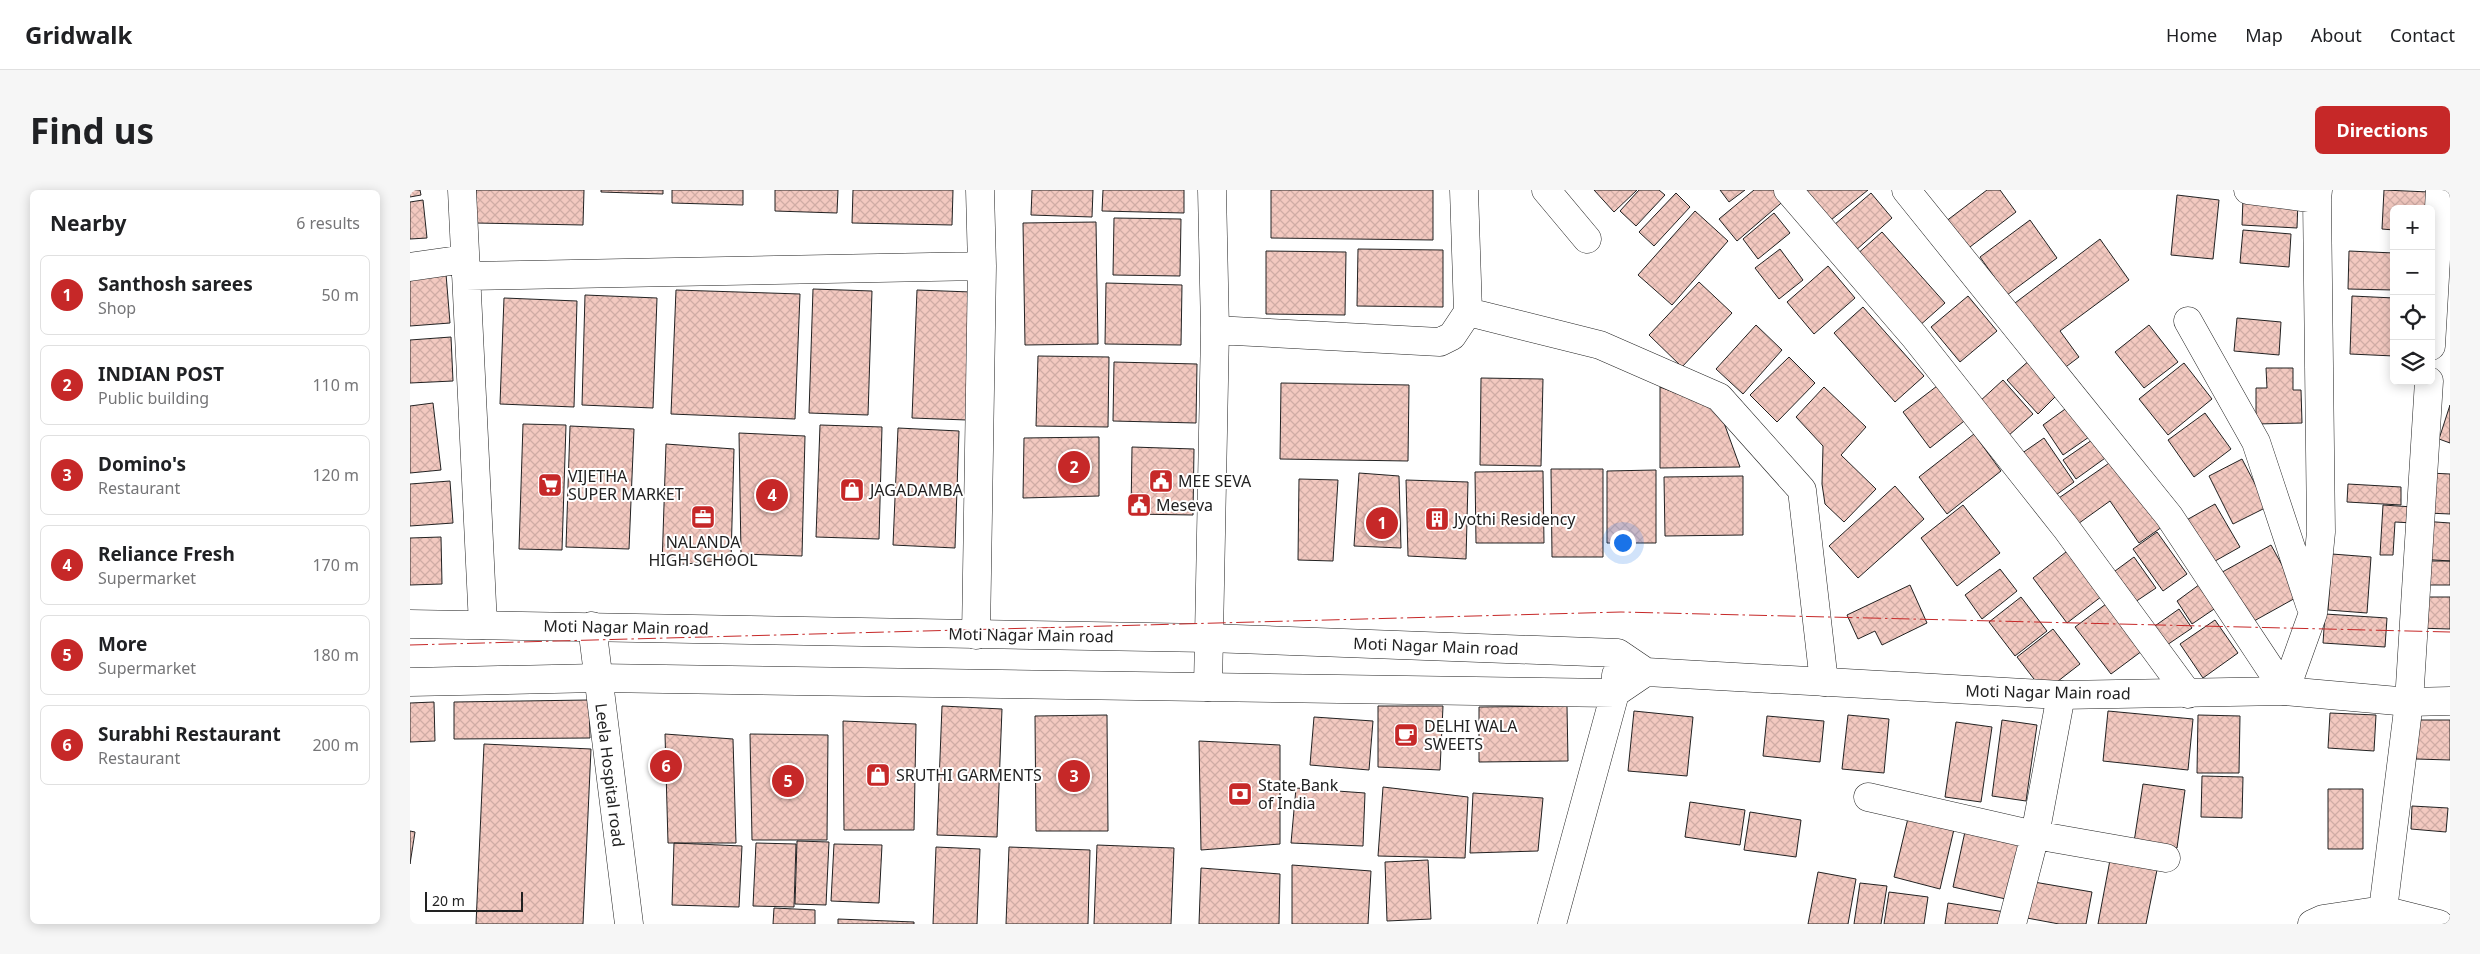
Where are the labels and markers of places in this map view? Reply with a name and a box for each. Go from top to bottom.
pin: 2 [1058,448,1090,486]
place label: VIJETHA SUPER MARKET [568,465,684,505]
public building icon: MEE SEVA [1148,468,1174,494]
place label: MEE SEVA [1178,470,1252,492]
supermarket icon: VIJETHA SUPER MARKET [537,472,563,498]
pin: 4 [756,476,788,514]
shop icon: JAGADAMBA [839,477,865,503]
place label: JAGADAMBA [868,479,964,501]
public building icon: Meseva [1126,492,1152,518]
place label: Meseva [1156,494,1213,516]
office icon: NALANDA HIGH SCHOOL [690,504,716,530]
pin: 1 [1366,504,1398,542]
building icon: Jyothi Residency [1424,506,1450,532]
place label: Jyothi Residency [1452,508,1576,530]
place label: NALANDA HIGH SCHOOL [648,531,758,571]
place label: DELHI WALA SWEETS [1424,715,1518,755]
cafe icon: DELHI WALA SWEETS [1393,722,1419,748]
pin: 6 [650,747,682,785]
pin: 3 [1058,757,1090,795]
pin: 5 [772,762,804,800]
shop icon: SRUTHI GARMENTS [865,762,891,788]
place label: SRUTHI GARMENTS [896,764,1042,786]
place label: State Bank of India [1258,774,1339,814]
bank icon: State Bank of India [1227,781,1253,807]

